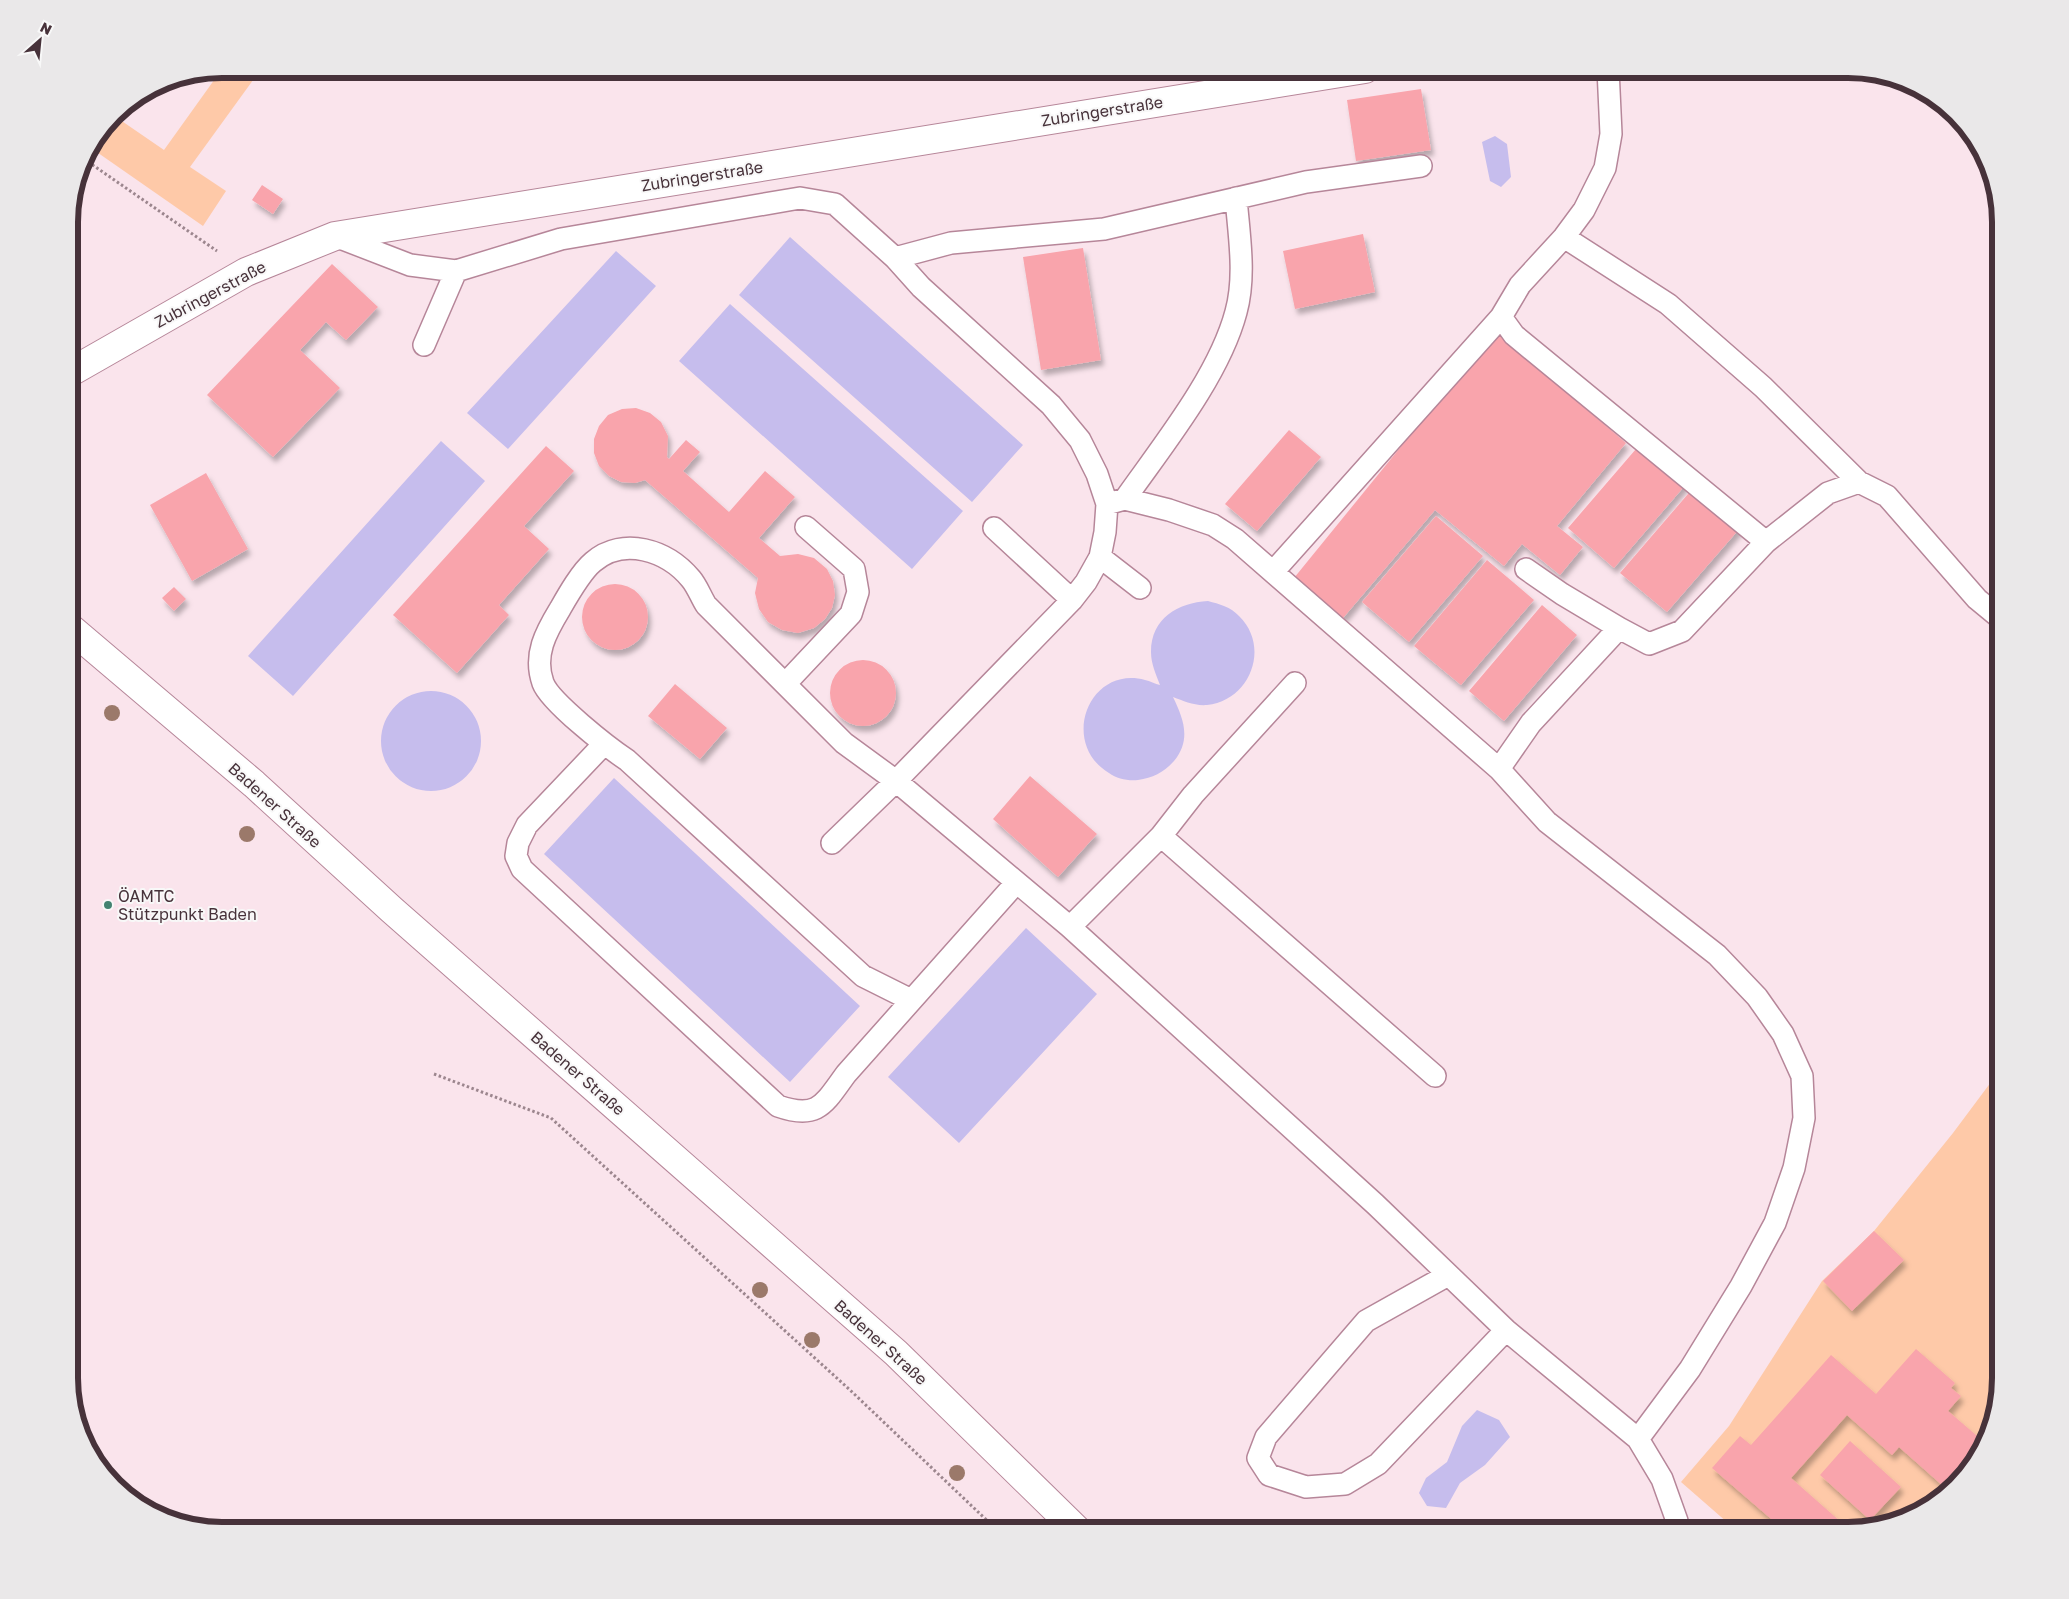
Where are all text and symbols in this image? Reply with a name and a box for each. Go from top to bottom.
north arrow [15,15,65,65]
text: N [38,18,55,38]
street label: Zubringerstraße [1040,91,1164,131]
street label: Zubringerstraße [640,156,764,196]
street label: Zubringerstraße [151,256,269,332]
street label: Badener Straße [224,758,326,852]
place label: ÖAMTC Stützpunkt Baden [118,886,257,924]
marker: ÖAMTC Stützpunkt Baden [102,899,114,911]
street label: Badener Straße [527,1027,629,1119]
street label: Badener Straße [830,1295,932,1389]

